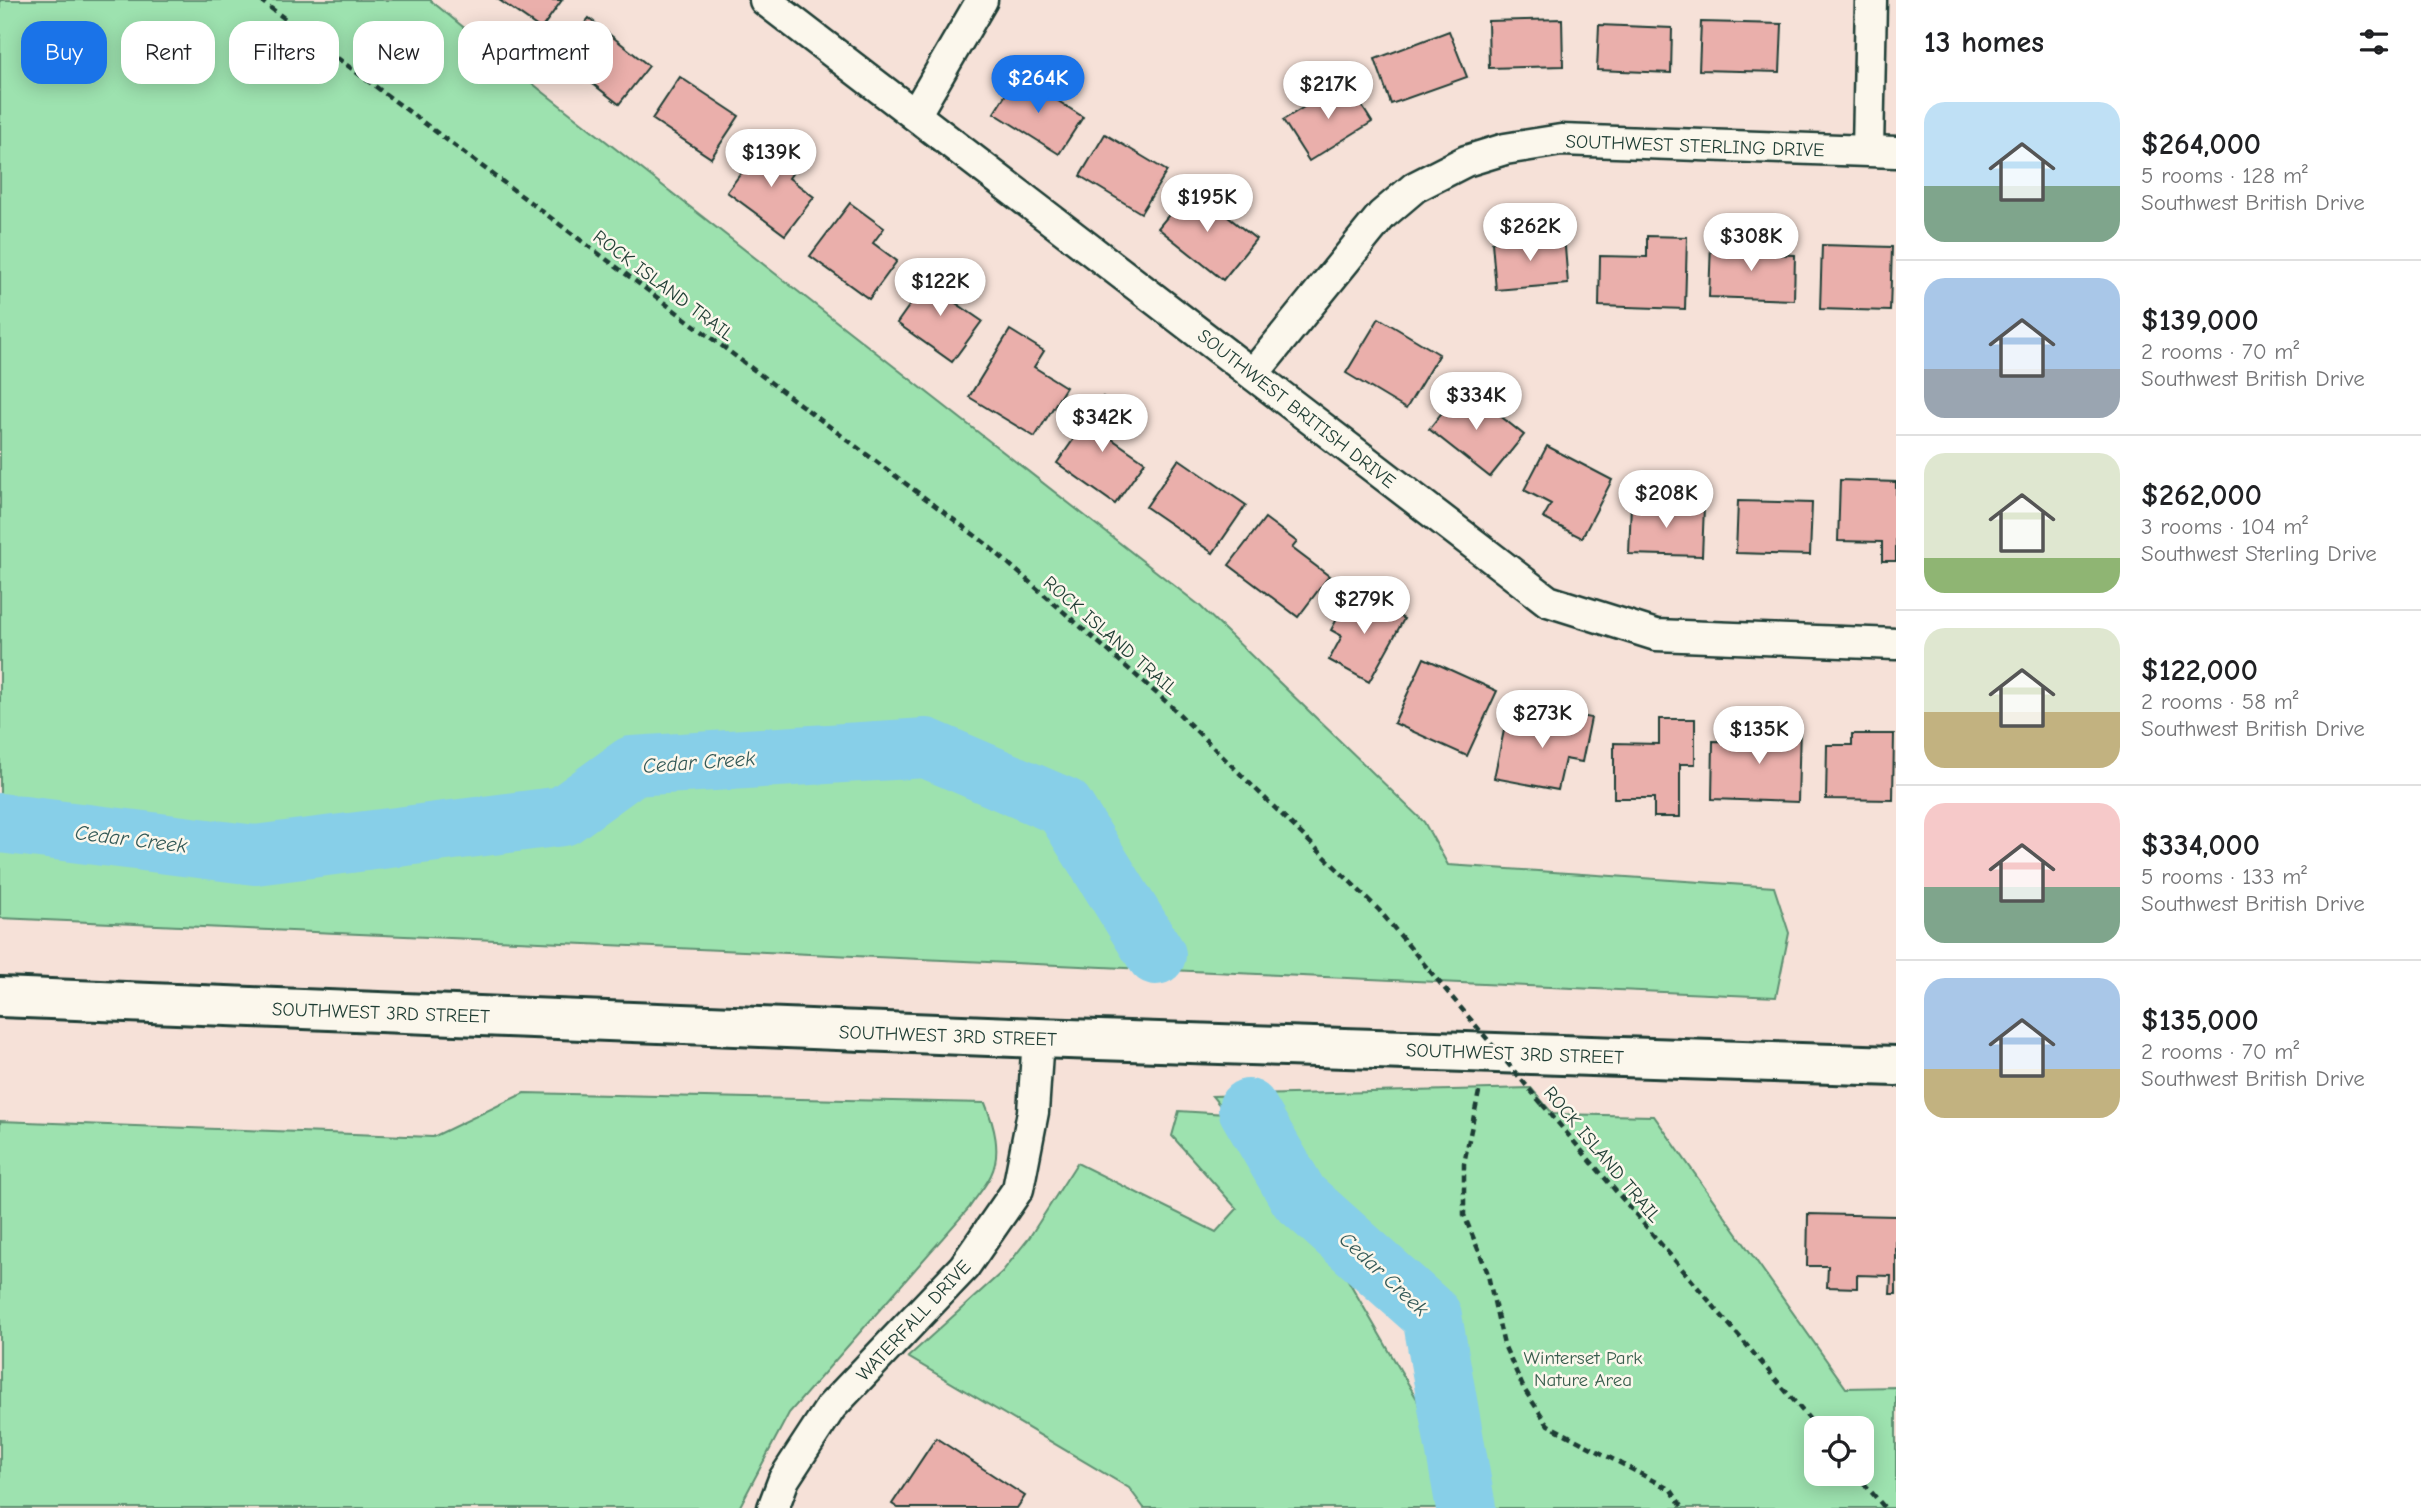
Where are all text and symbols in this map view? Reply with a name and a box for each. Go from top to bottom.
chip: Buy [21,21,107,84]
chip: Rent [121,21,215,84]
chip: Filters [229,21,339,84]
chip: New [353,21,444,84]
chip: Apartment [458,21,613,84]
icon: filters [2355,23,2393,61]
text: 13 homes [1924,25,2044,60]
pin: $264K [989,55,1087,115]
pin: $217K [1279,61,1377,121]
text: $264K [1007,64,1069,91]
text: $217K [1299,70,1357,97]
text: $264,000 [2141,127,2261,162]
pin: $139K [722,130,820,189]
street label: SOUTHWEST STERLING DRIVE [1565,130,1825,162]
icon: home [1980,130,2064,214]
text: $139K [741,138,801,165]
text: 5 rooms · 128 m² [2141,162,2308,189]
pin: $195K [1158,174,1256,234]
text: $195K [1177,183,1237,210]
text: Southwest British Drive [2141,189,2365,216]
pin: $262K [1481,204,1579,263]
text: $262K [1499,212,1561,239]
pin: $308K [1702,214,1800,273]
text: $308K [1719,222,1783,249]
street label: ROCK ISLAND TRAIL [589,226,739,346]
pin: $122K [891,258,989,318]
text: $122K [911,267,969,294]
text: $139,000 [2141,303,2259,338]
icon: home [1980,306,2064,390]
street label: SOUTHWEST BRITISH DRIVE [1193,325,1400,493]
text: 2 rooms · 70 m² [2141,338,2299,365]
text: Southwest British Drive [2141,365,2365,392]
pin: $334K [1427,372,1525,432]
text: $334K [1446,381,1506,408]
pin: $342K [1053,394,1151,454]
text: $342K [1072,403,1132,430]
pin: $208K [1617,470,1715,530]
text: $262,000 [2141,478,2262,513]
text: $208K [1634,479,1698,506]
icon: home [1980,481,2064,565]
text: 3 rooms · 104 m² [2141,513,2308,540]
text: Southwest Sterling Drive [2141,540,2377,567]
street label: ROCK ISLAND TRAIL [1039,571,1182,700]
pin: $279K [1315,576,1413,636]
text: $279K [1334,585,1394,612]
text: $122,000 [2141,653,2258,688]
icon: home [1980,656,2064,740]
text: 2 rooms · 58 m² [2141,688,2299,715]
pin: $273K [1493,690,1591,750]
text: $273K [1512,699,1572,726]
pin: $135K [1710,706,1808,766]
text: $135K [1729,715,1789,742]
text: Southwest British Drive [2141,715,2365,742]
water label: Cedar Creek [642,746,757,778]
water label: Cedar Creek [74,820,189,858]
text: $334,000 [2141,828,2260,863]
icon: home [1980,831,2064,915]
text: 5 rooms · 133 m² [2141,863,2307,890]
text: Southwest British Drive [2141,890,2365,917]
street label: SOUTHWEST 3RD STREET [272,998,490,1028]
text: $135,000 [2141,1003,2259,1038]
icon: home [1980,1006,2064,1090]
street label: SOUTHWEST 3RD STREET [839,1021,1057,1051]
text: 2 rooms · 70 m² [2141,1038,2299,1065]
street label: SOUTHWEST 3RD STREET [1406,1039,1624,1069]
text: Southwest British Drive [2141,1065,2365,1092]
street label: ROCK ISLAND TRAIL [1539,1082,1666,1227]
water label: Cedar Creek [1335,1227,1434,1322]
street label: WATERFALL DRIVE [852,1256,975,1386]
park label: Winterset Park Nature Area [1524,1347,1643,1391]
map controls [1804,1416,1874,1486]
button: locate [1804,1416,1874,1486]

